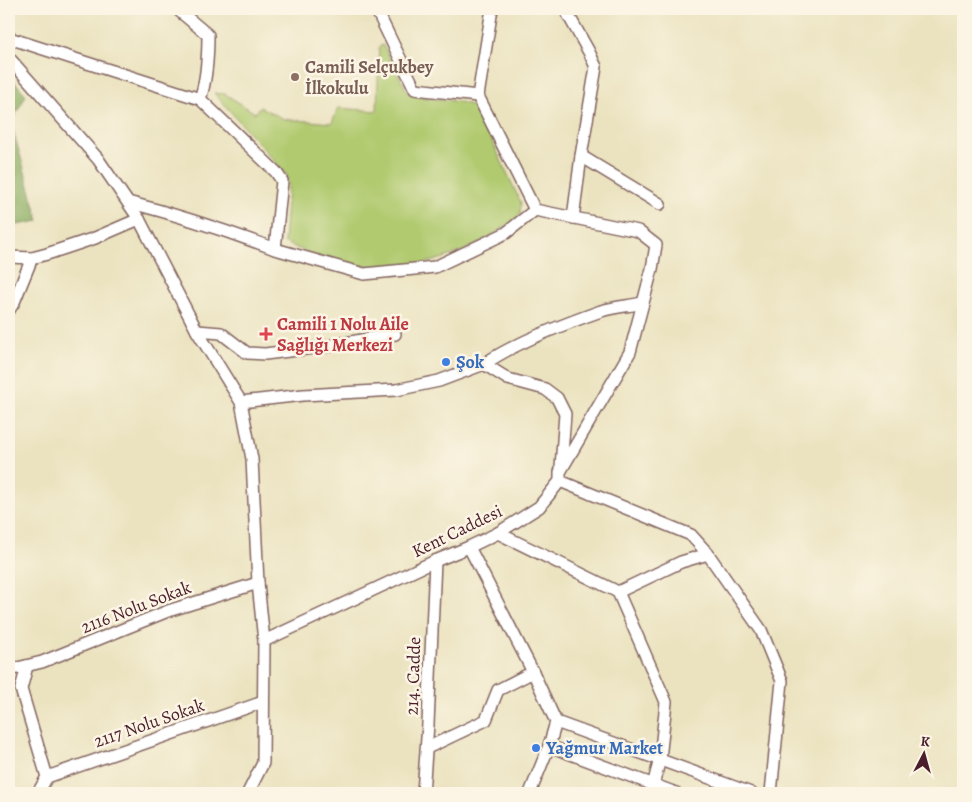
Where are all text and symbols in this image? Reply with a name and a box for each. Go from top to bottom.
place label: Camili Selçukbey İlkokulu [305,55,434,100]
marker: Camili Selçukbey İlkokulu [289,71,301,83]
place label: Camili 1 Nolu Aile Sağlığı Merkezi [277,312,409,357]
marker: Camili 1 Nolu Aile Sağlığı Merkezi [259,327,273,341]
place label: Şok [456,350,485,374]
marker: Şok [440,356,452,368]
street label: Kent Caddesi [408,499,506,563]
street label: 2116 Nolu Sokak [78,575,195,639]
street label: 214. Cadde [400,636,426,716]
street label: 2117 Nolu Sokak [91,693,207,753]
north arrow [900,730,950,780]
text: K [920,732,932,752]
place label: Yağmur Market [545,736,663,760]
marker: Yağmur Market [530,742,542,754]

